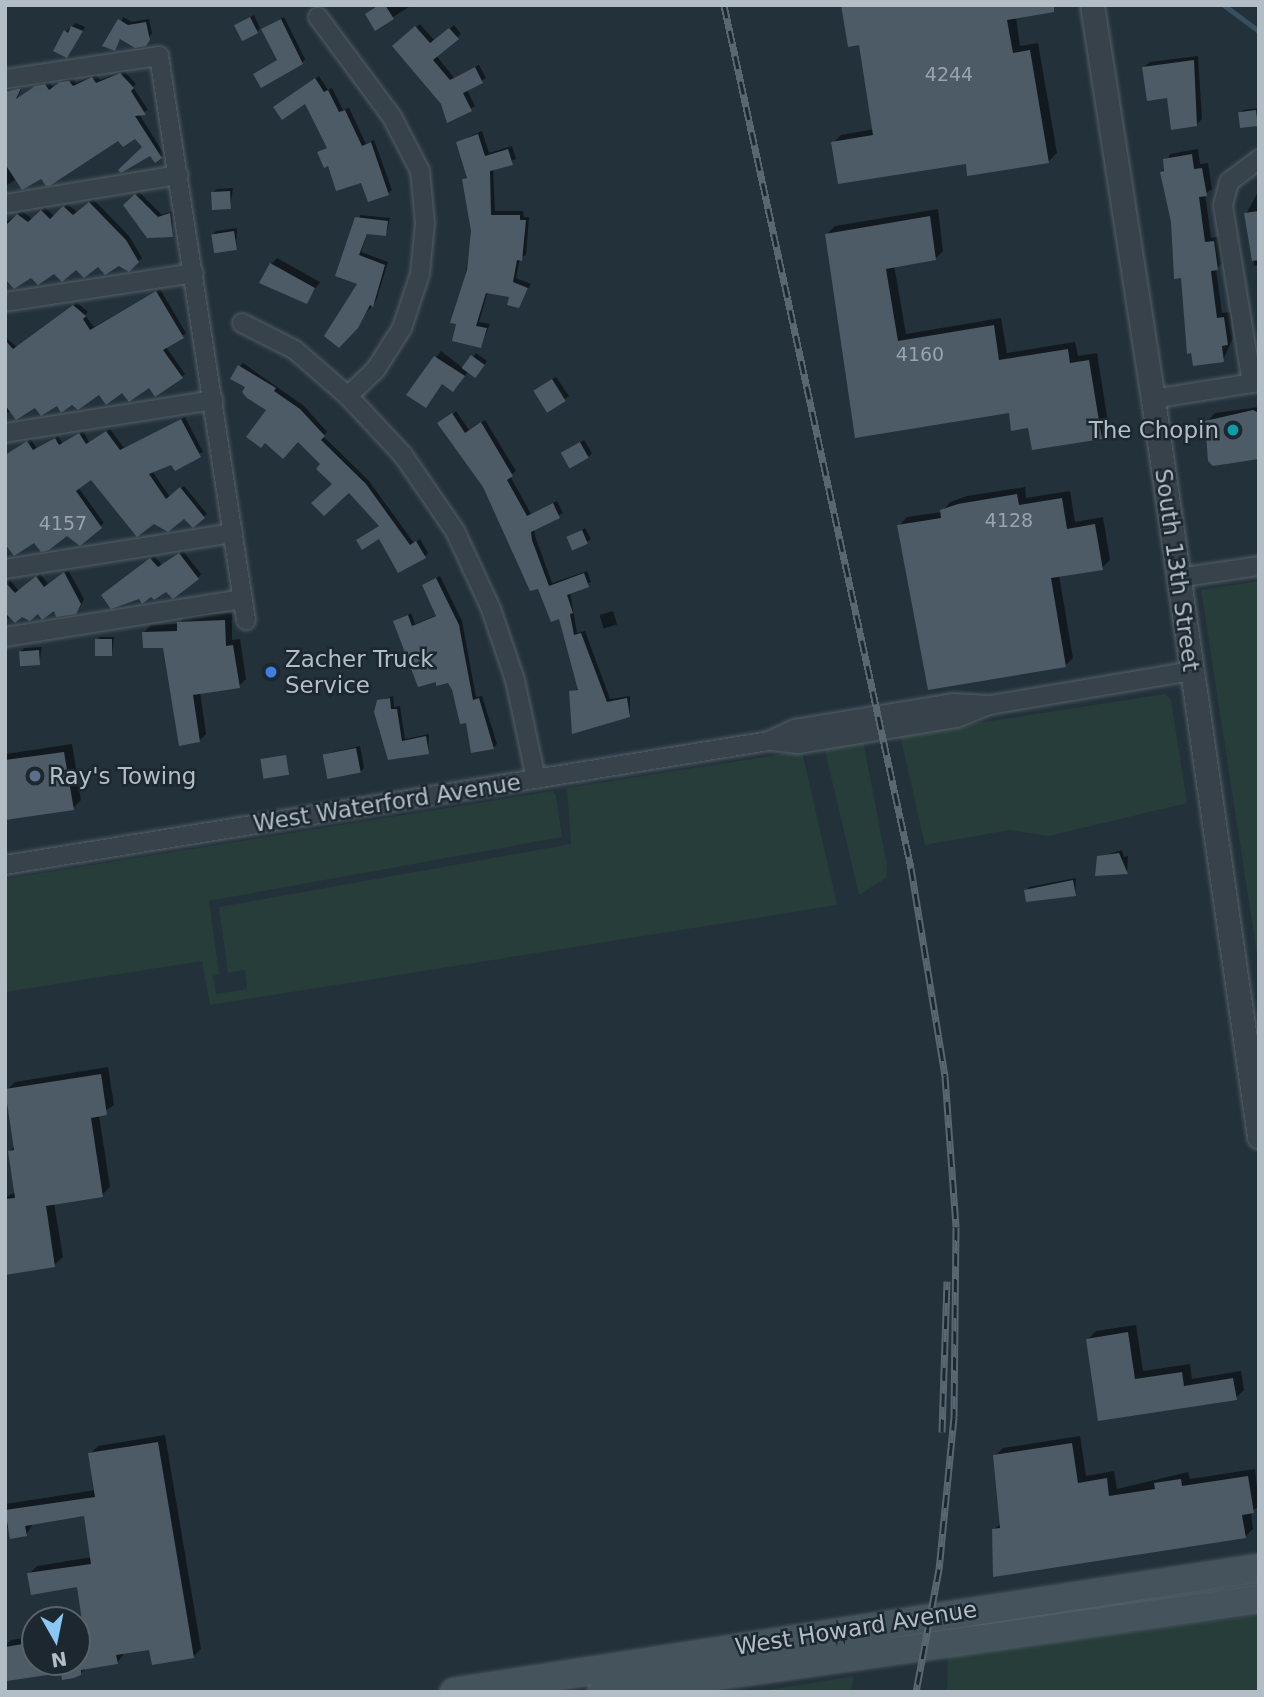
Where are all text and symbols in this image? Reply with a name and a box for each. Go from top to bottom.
house number: 4244 [925,64,973,86]
house number: 4160 [896,344,944,366]
place label: The Chopin [1089,416,1219,444]
marker: The Chopin [1225,422,1241,438]
street label: South 13th Street [1149,467,1205,673]
house number: 4128 [985,510,1033,532]
house number: 4157 [39,513,87,535]
place label: Zacher Truck Service [285,645,434,699]
marker: Zacher Truck Service [263,664,279,680]
place label: Ray's Towing [49,762,196,790]
marker: Ray's Towing [27,768,43,784]
street label: West Waterford Avenue [251,768,523,838]
street label: West Howard Avenue [733,1595,979,1661]
north arrow [21,1606,91,1676]
text: N [49,1648,69,1672]

